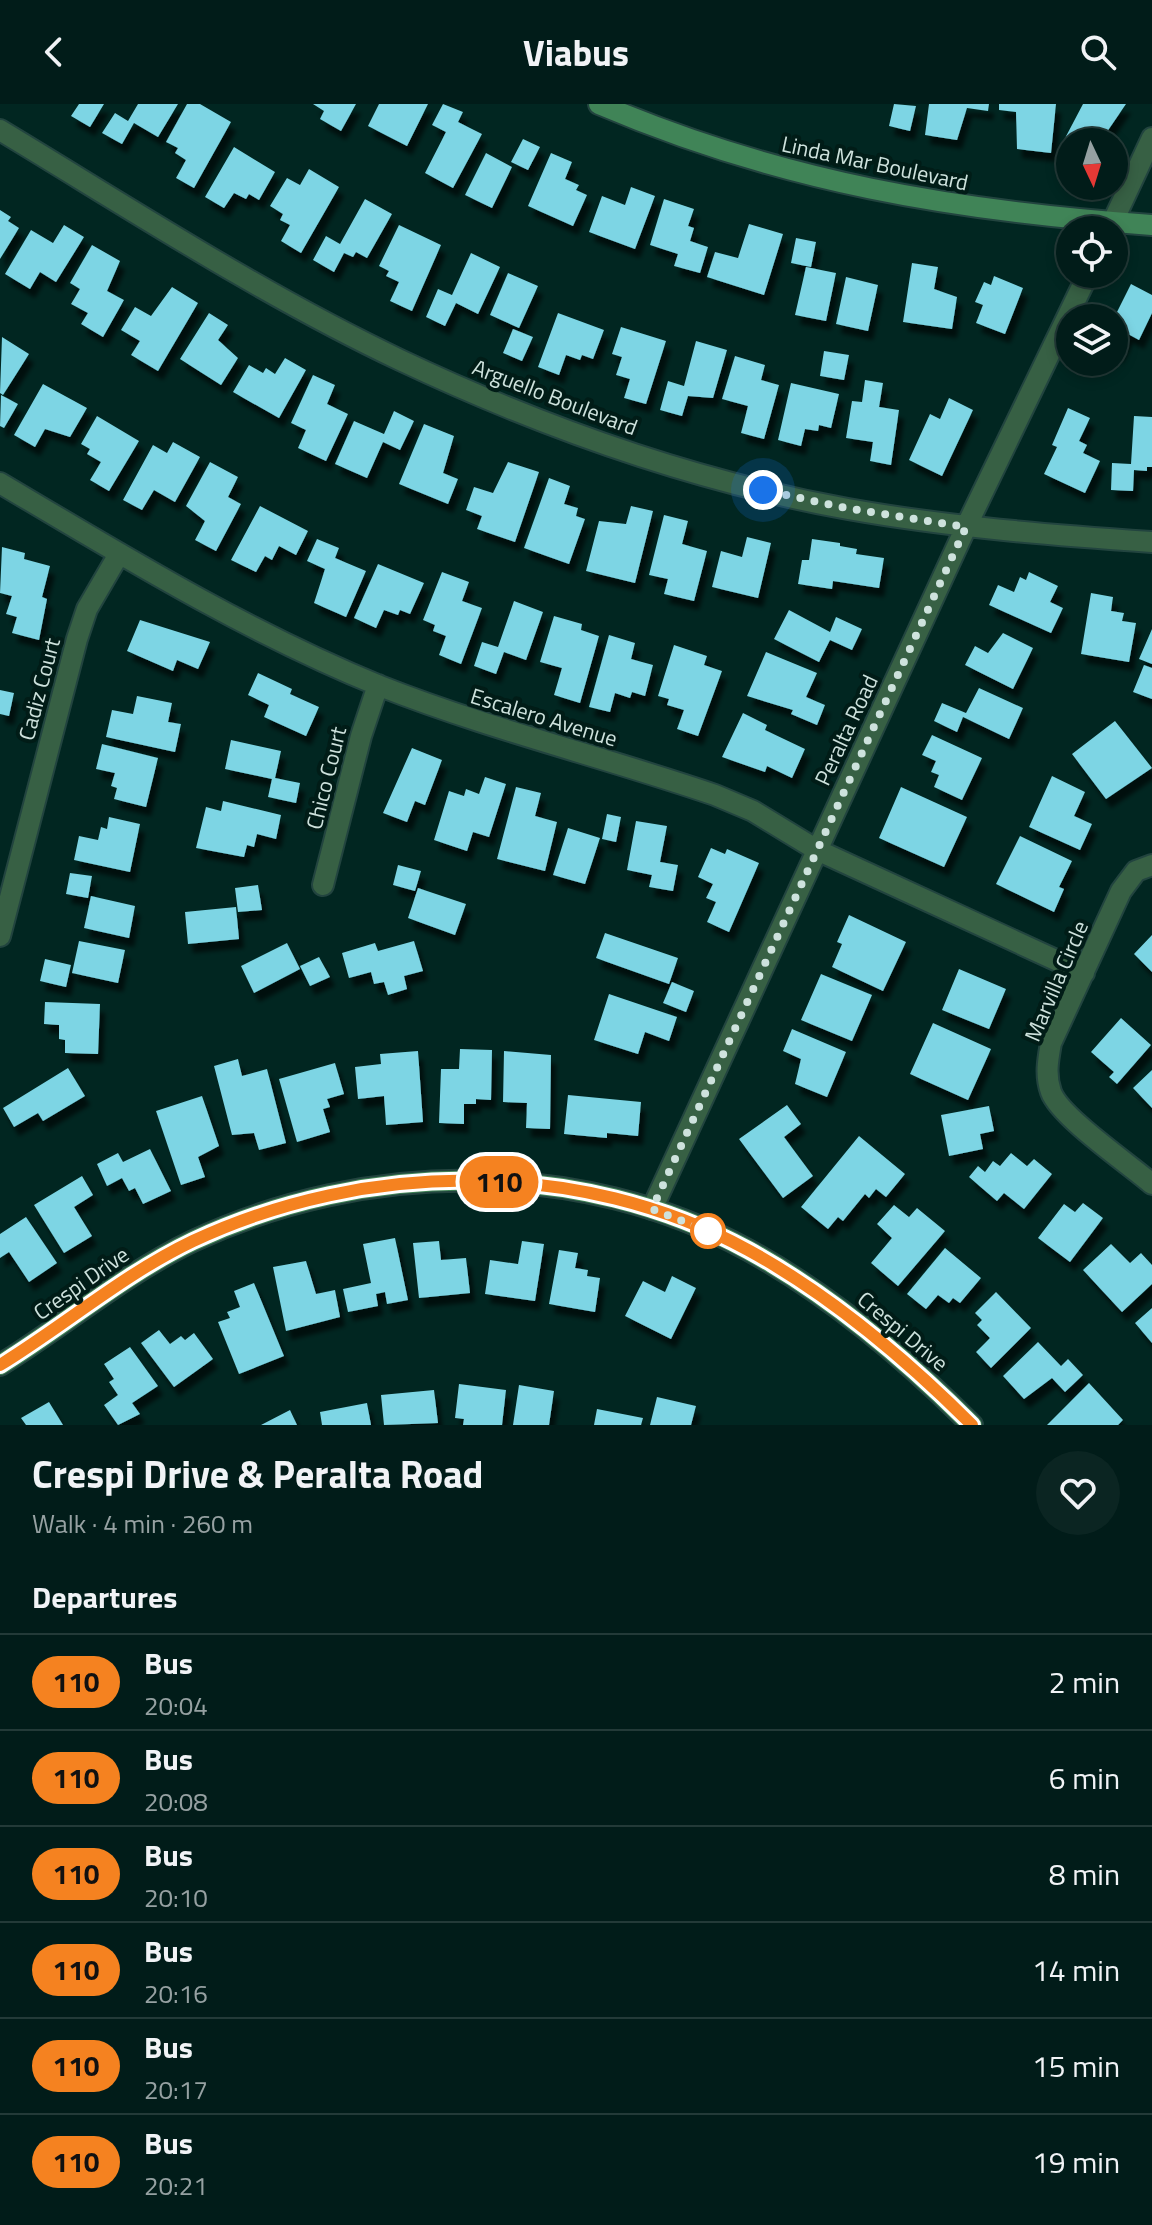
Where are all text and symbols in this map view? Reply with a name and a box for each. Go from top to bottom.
text: Viabus [523,25,629,80]
icon: back [32,30,76,74]
icon: search [1076,30,1120,74]
street label: Linda Mar Boulevard [779,127,971,199]
north arrow [1056,128,1128,200]
map controls [1056,128,1128,376]
button: locate [1056,216,1128,288]
button: layers [1056,304,1128,376]
street label: Arguello Boulevard [467,350,643,444]
your location [743,470,783,510]
street label: Cadiz Court [9,634,69,744]
street label: Peralta Road [805,669,887,791]
street label: Escalero Avenue [466,679,622,755]
street label: Chico Court [297,723,355,833]
street label: Marvilla Circle [1015,915,1097,1047]
line badge: 110 [453,1156,545,1208]
text: 110 [475,1160,523,1203]
unlabelled marker [691,1214,725,1248]
street label: Crespi Drive [26,1238,136,1328]
street label: Crespi Drive [850,1283,956,1379]
text: Crespi Drive & Peralta Road [32,1445,483,1503]
button: heart [1036,1451,1120,1535]
text: Walk · 4 min · 260 m [32,1504,253,1543]
text: Departures [32,1574,177,1620]
text: Bus [144,1640,193,1686]
text: 2 min [1049,1659,1120,1705]
text: 110 [52,1660,100,1703]
text: 20:04 [144,1686,208,1725]
text: Bus [144,1736,193,1782]
text: 6 min [1049,1755,1120,1801]
text: 110 [52,1756,100,1799]
text: 20:08 [144,1782,208,1821]
text: Bus [144,1832,193,1878]
text: 8 min [1049,1851,1120,1897]
text: 110 [52,1852,100,1895]
text: 20:10 [144,1878,208,1917]
text: Bus [144,1928,193,1974]
text: 14 min [1032,1947,1120,1993]
text: 110 [52,1948,100,1991]
text: 20:16 [144,1974,208,2013]
text: Bus [144,2024,193,2070]
text: 15 min [1032,2043,1120,2089]
text: 110 [52,2044,100,2087]
text: 20:17 [144,2070,208,2109]
text: Bus [144,2120,193,2166]
text: 19 min [1032,2139,1120,2185]
text: 110 [52,2140,100,2183]
text: 20:21 [144,2166,208,2205]

